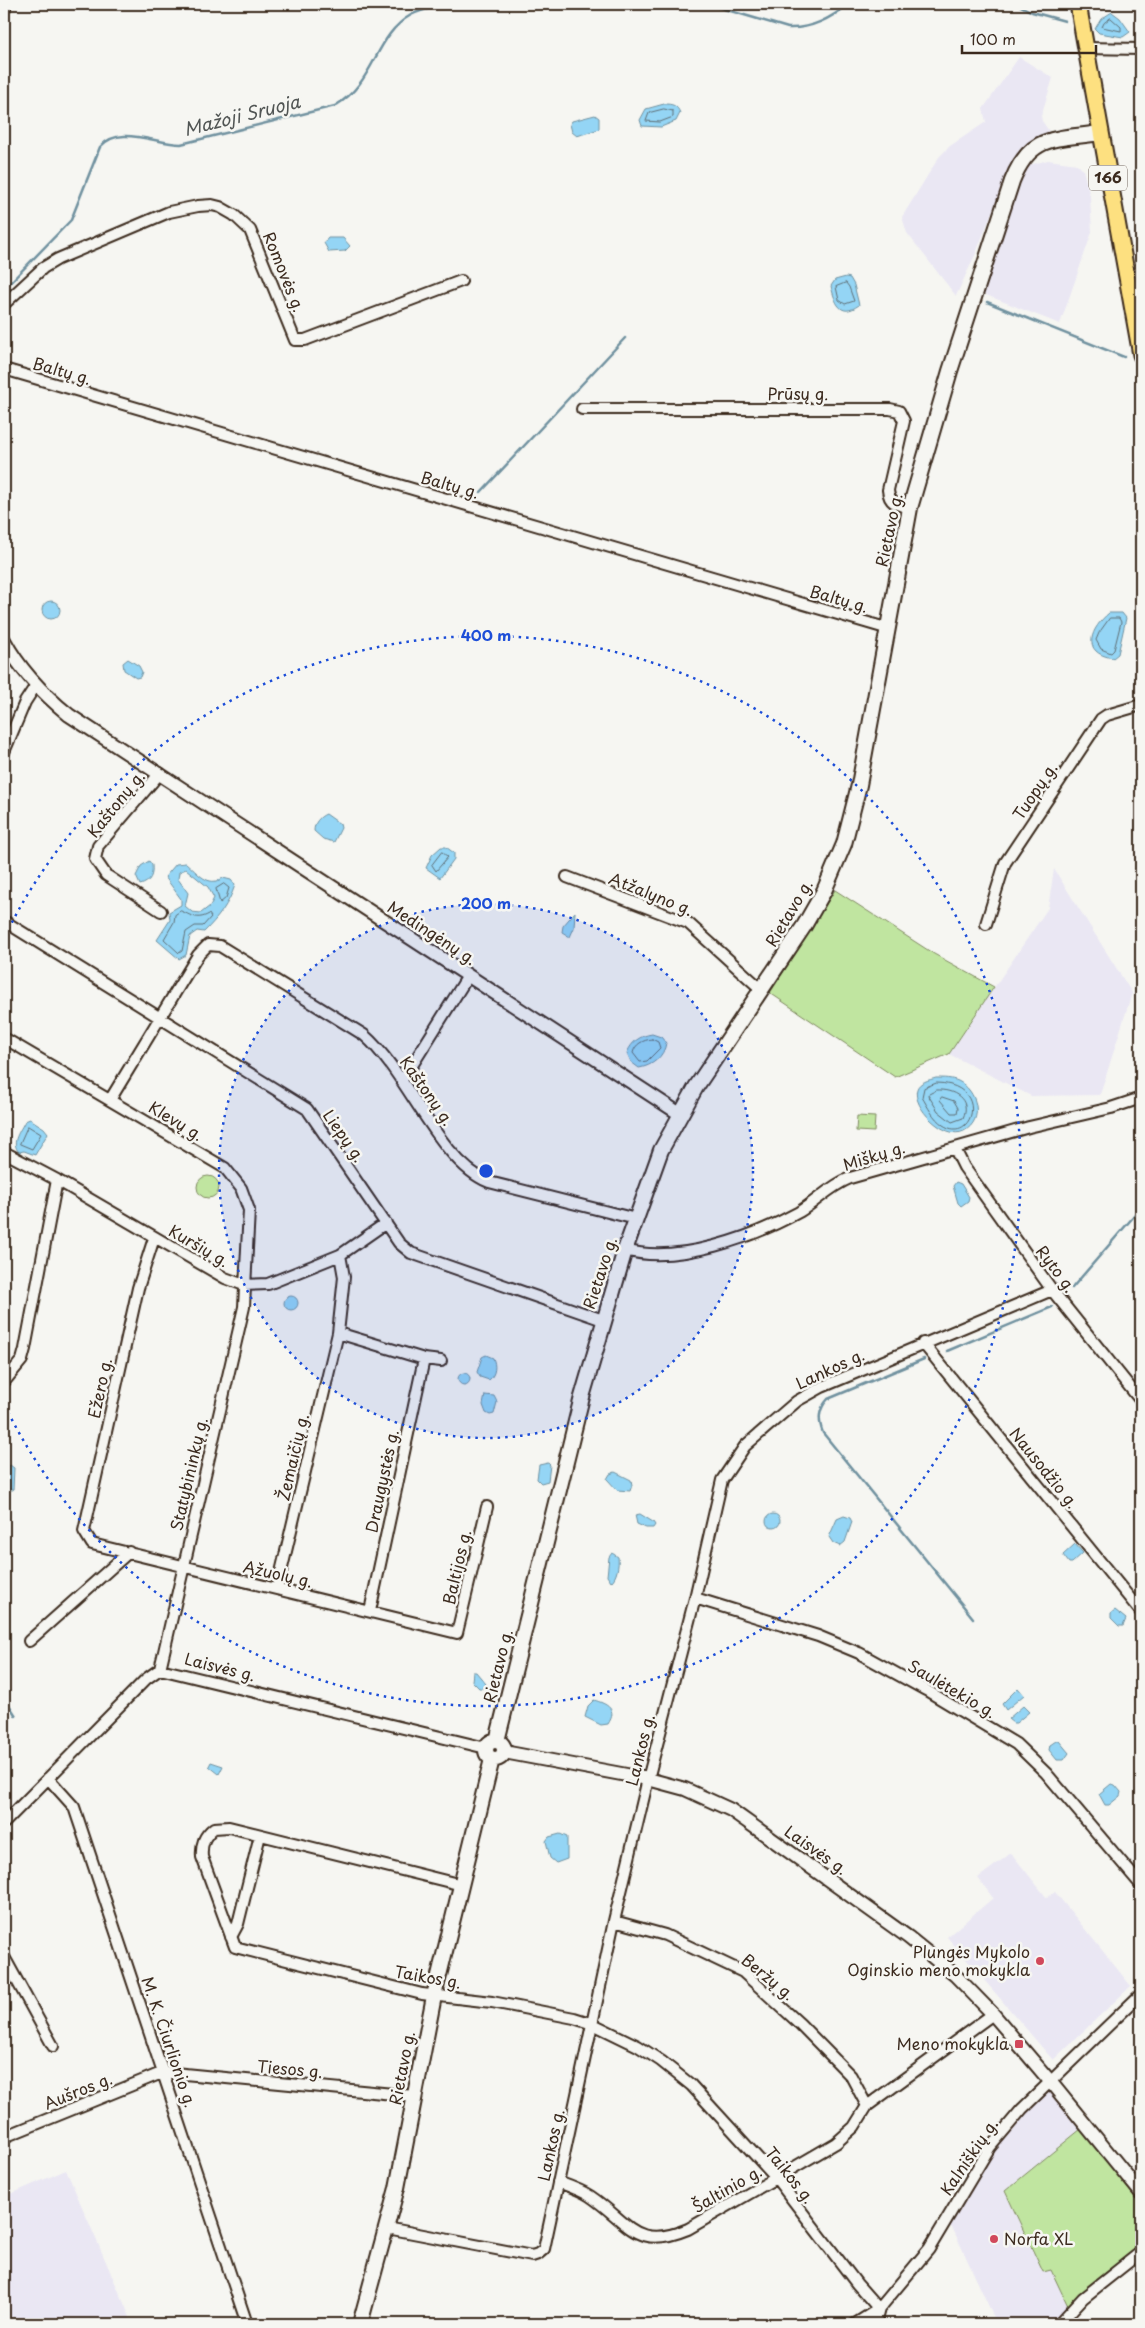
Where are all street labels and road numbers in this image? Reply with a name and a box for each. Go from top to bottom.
road number: 166 [1089,166,1127,190]
street label: Romovės g. [258,228,312,315]
street label: Baltų g. [30,350,94,390]
street label: Prūsų g. [767,381,829,405]
street label: Baltų g. [418,464,482,504]
street label: Rietavo g. [868,491,908,569]
street label: Baltų g. [807,578,871,618]
street label: Tuopų g. [1006,757,1062,824]
street label: Kaštonų g. [81,765,150,842]
street label: Atžalyno g. [606,865,697,921]
street label: Rietavo g. [759,874,818,951]
street label: Medingėnų g. [383,894,482,970]
street label: Kaštonų g. [395,1051,461,1130]
street label: Klevų g. [145,1094,208,1146]
street label: Liepų g. [318,1104,372,1167]
street label: Miškų g. [840,1134,908,1176]
street label: Kuršių g. [165,1218,234,1272]
street label: Rietavo g. [576,1233,622,1312]
street label: Ryto g. [1031,1240,1082,1297]
street label: Lankos g. [791,1342,868,1395]
street label: Ežero g. [81,1355,117,1420]
street label: Žemaičių g. [270,1411,314,1503]
street label: Statybininkų g. [163,1415,213,1533]
street label: Nausodžio g. [1005,1422,1085,1513]
street label: Draugystės g. [358,1427,404,1535]
street label: Baltijos g. [436,1527,476,1607]
street label: Ąžuolų g. [241,1553,315,1593]
street label: Rietavo g. [476,1626,518,1705]
street label: Laisvės g. [182,1646,258,1686]
street label: Saulėtekio g. [904,1653,1001,1723]
street label: Lankos g. [618,1711,660,1788]
street label: Laisvės g. [780,1819,853,1880]
street label: Beržų g. [737,1947,800,2005]
street label: Taikos g. [393,1958,463,1994]
street label: M. K. Čiurlionio g. [136,1973,204,2110]
street label: Rietavo g. [382,2029,420,2107]
street label: Tiesos g. [256,2053,324,2083]
street label: Aušros g. [40,2065,115,2115]
street label: Lankos g. [531,2106,569,2183]
street label: Kalniškių g. [934,2113,1003,2200]
street label: Taikos g. [760,2141,821,2208]
street label: Šaltinio g. [687,2158,766,2218]

